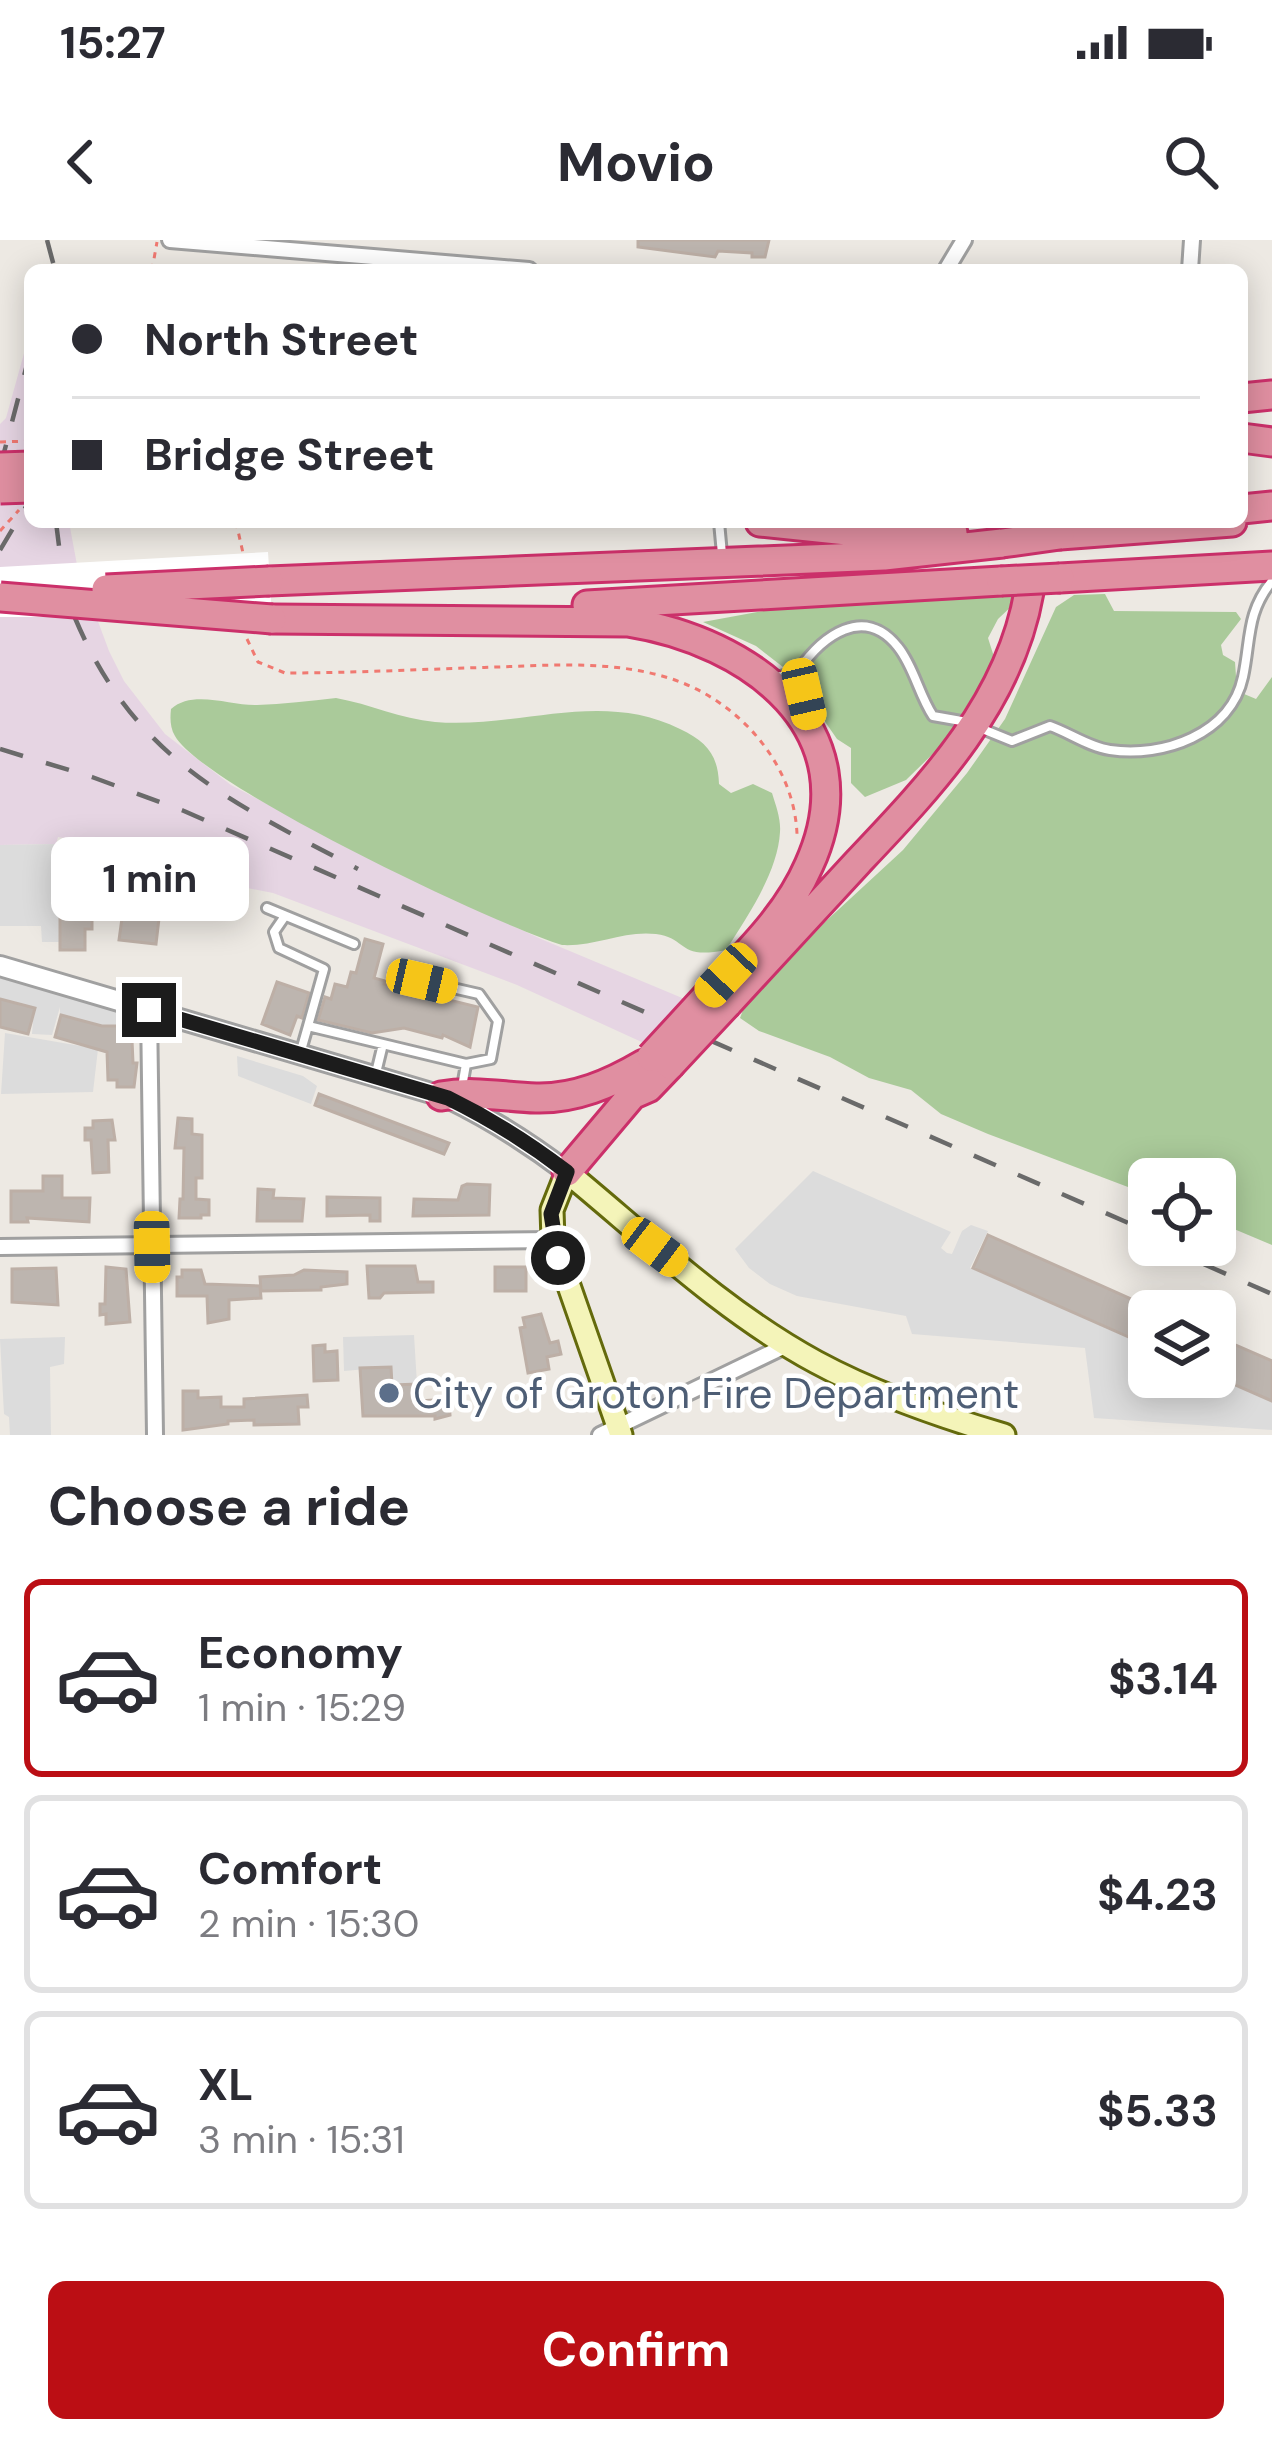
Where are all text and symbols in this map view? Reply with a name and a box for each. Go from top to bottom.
text: 15:27 [60,13,166,72]
text: Movio [557,127,715,198]
icon: back [48,129,114,195]
icon: search [1158,129,1224,195]
text: North Street [144,310,419,369]
text: Bridge Street [144,425,435,484]
car [778,655,830,733]
callout: 1 min [50,836,248,920]
text: 1 min [103,853,197,904]
car [688,936,764,1014]
car [383,955,461,1007]
route end [122,983,176,1037]
map controls [1128,1158,1236,1398]
button: locate [1128,1158,1236,1266]
car [133,1211,171,1283]
car [615,1211,695,1283]
route start [531,1231,585,1285]
button: layers [1128,1290,1236,1398]
place label: City of Groton Fire Department [413,1366,1019,1421]
marker: City of Groton Fire Department [376,1380,402,1406]
text: Choose a ride [48,1471,410,1542]
text: Economy [198,1623,403,1682]
icon: car [54,1624,162,1732]
text: $3.14 [1108,1649,1218,1708]
text: 1 min · 15:29 [198,1682,406,1733]
text: Comfort [198,1839,382,1898]
icon: car [54,1840,162,1948]
text: $4.23 [1097,1865,1218,1924]
text: 2 min · 15:30 [198,1898,419,1949]
text: XL [198,2055,253,2114]
icon: car [54,2056,162,2164]
text: $5.33 [1097,2081,1218,2140]
text: 3 min · 15:31 [198,2114,405,2165]
button: Confirm [48,2281,1224,2419]

